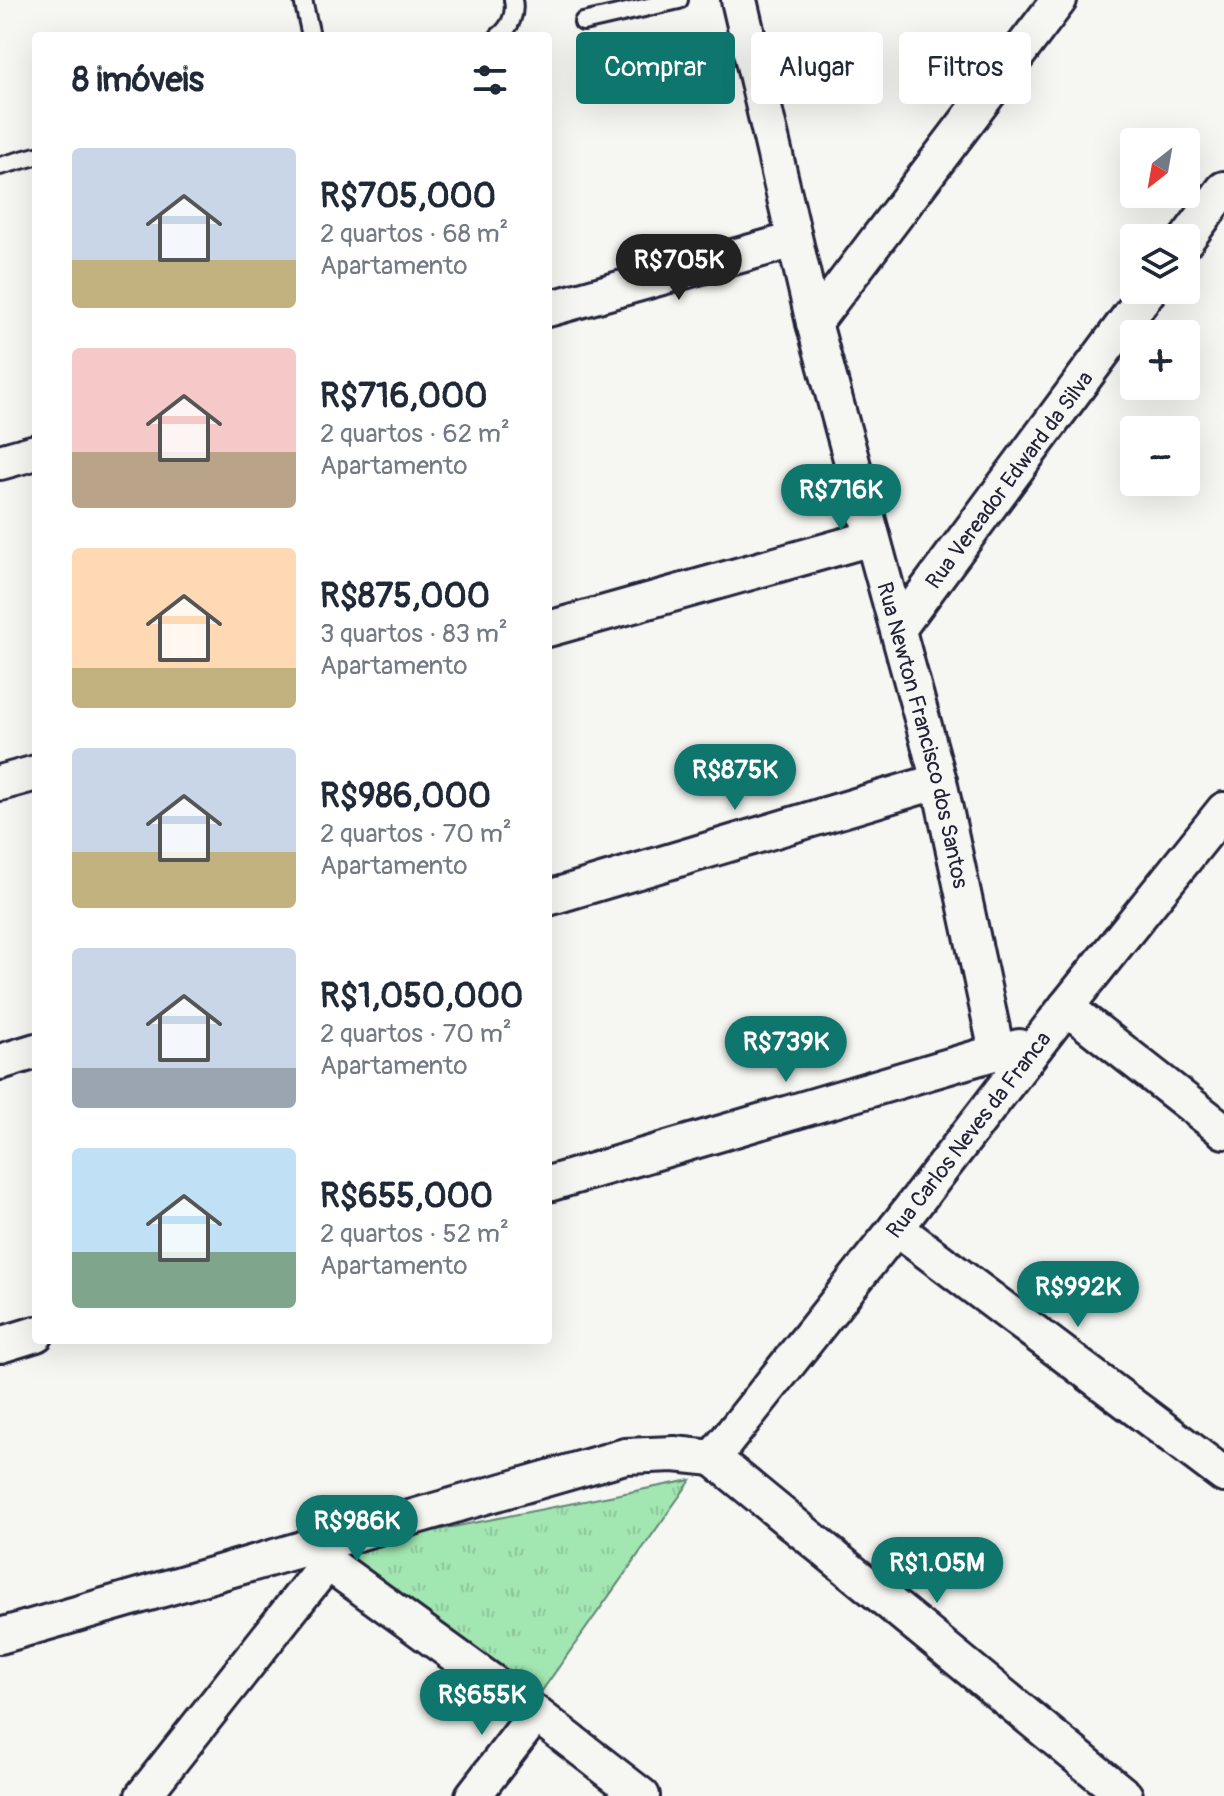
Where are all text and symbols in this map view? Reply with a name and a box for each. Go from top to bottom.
chip: Comprar [576,32,735,104]
chip: Alugar [751,32,883,104]
chip: Filtros [899,32,1031,104]
icon: filters [468,58,512,102]
text: 8 imóveis [72,59,204,102]
north arrow [1120,128,1200,208]
map controls [1120,128,1200,496]
text: R$705,000 [320,175,496,218]
icon: home [136,180,232,276]
text: 2 quartos · 68 m² [320,218,508,250]
button: layers [1120,224,1200,304]
pin: R$705K [614,234,744,302]
text: R$705K [634,244,724,276]
text: Apartamento [320,250,467,282]
button: + [1120,320,1200,400]
street label: Rua Vereador Edward da Silva [920,366,1099,595]
text: R$716,000 [320,375,487,418]
icon: home [136,380,232,476]
button: − [1120,416,1200,496]
text: 2 quartos · 62 m² [320,418,510,450]
text: Apartamento [320,450,467,482]
pin: R$716K [776,464,906,532]
text: R$716K [799,474,883,506]
text: R$875,000 [320,575,490,618]
street label: Rua Newton Francisco dos Santos [870,579,975,891]
icon: home [136,580,232,676]
text: 3 quartos · 83 m² [320,618,508,650]
text: Apartamento [320,650,467,682]
pin: R$875K [670,744,800,812]
text: R$875K [692,754,778,786]
text: R$986,000 [320,775,491,818]
icon: home [136,780,232,876]
text: 2 quartos · 70 m² [320,818,512,850]
text: Apartamento [320,850,467,882]
text: R$1,050,000 [320,975,523,1018]
icon: home [136,980,232,1076]
pin: R$739K [721,1016,851,1084]
text: 2 quartos · 70 m² [320,1018,512,1050]
text: R$739K [743,1026,829,1058]
street label: Rua Carlos Neves da Franca [880,1026,1057,1244]
text: Apartamento [320,1050,467,1082]
text: R$655,000 [320,1175,493,1218]
icon: home [136,1180,232,1276]
text: 2 quartos · 52 m² [320,1218,509,1250]
text: Apartamento [320,1250,467,1282]
pin: R$992K [1013,1261,1143,1329]
text: R$992K [1035,1271,1121,1303]
pin: R$986K [292,1495,422,1563]
text: R$986K [314,1505,400,1537]
pin: R$1.05M [863,1537,1011,1605]
text: R$1.05M [889,1547,985,1579]
pin: R$655K [417,1669,547,1737]
text: R$655K [438,1679,526,1711]

